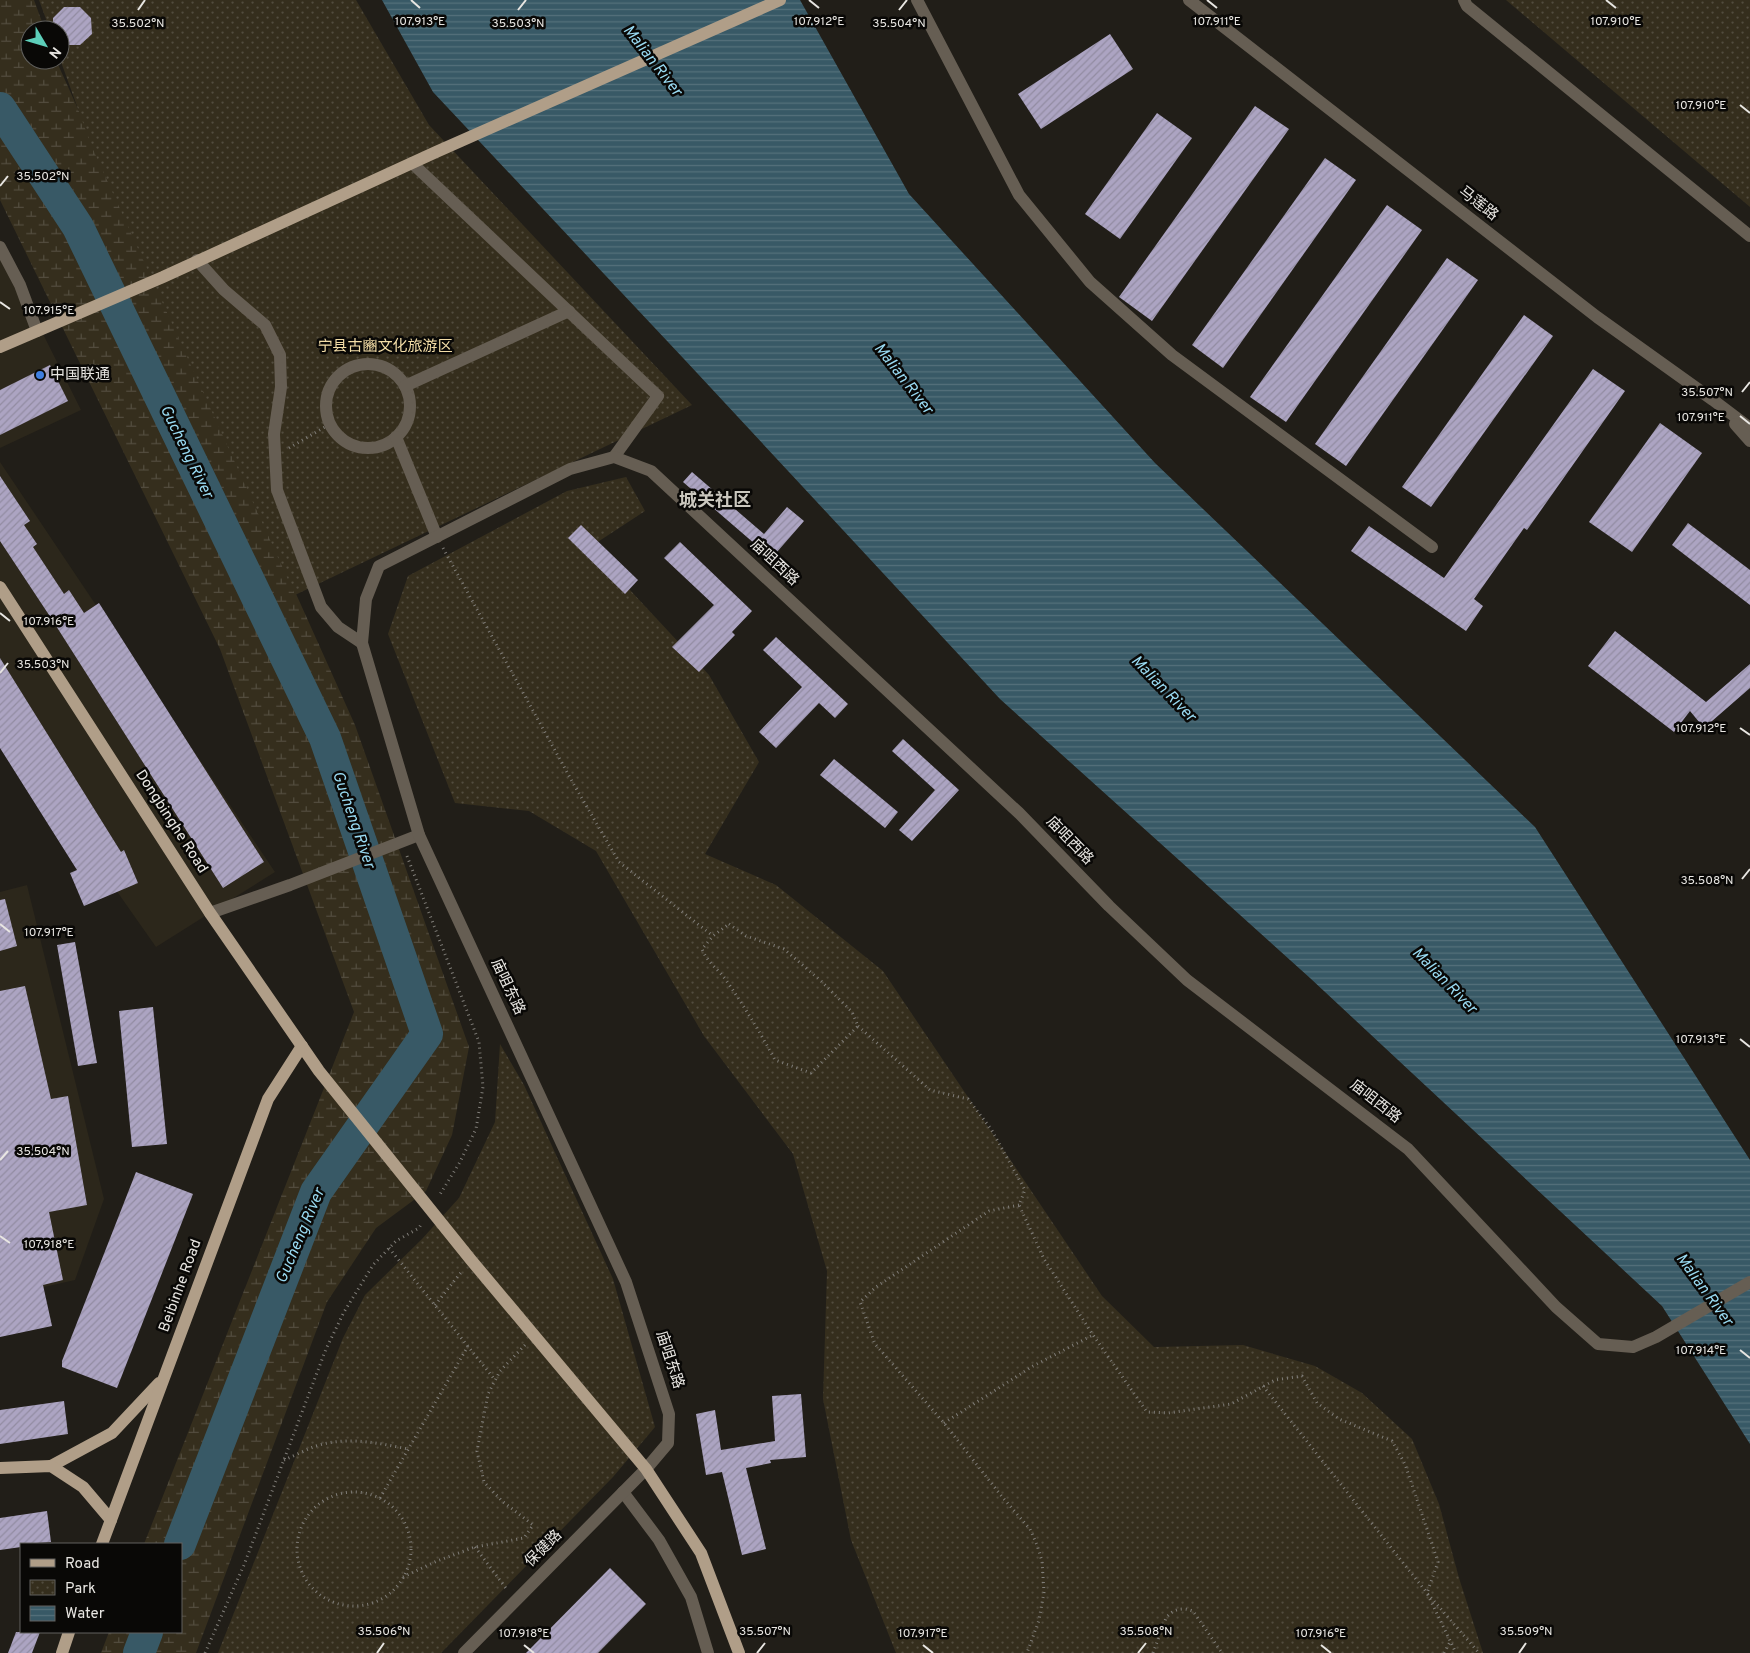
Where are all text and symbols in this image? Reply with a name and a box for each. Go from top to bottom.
text: 107.913°E [395,14,445,30]
text: 107.912°E [794,14,844,30]
text: 107.911°E [1193,14,1241,30]
text: 107.910°E [1590,14,1642,30]
text: 35.502°N [111,16,165,32]
text: 35.503°N [491,16,545,32]
text: 35.504°N [872,16,926,32]
north arrow [20,20,70,70]
water label: Malian River [618,21,687,102]
text: N [44,43,64,61]
text: 107.910°E [1675,98,1727,114]
text: 35.502°N [16,169,70,185]
street label: 马莲路 [1454,183,1502,225]
text: 107.915°E [24,303,74,319]
park label: 宁县古豳文化旅游区 [317,337,453,357]
water label: Malian River [869,339,938,420]
place label: 中国联通 [50,366,110,385]
marker: 中国联通 [34,369,46,381]
text: 35.507°N [1681,385,1733,401]
water label: Gucheng River [155,402,218,504]
text: 107.911°E [1677,410,1725,426]
district label: 城关社区 [679,490,751,513]
street label: 庙咀西路 [746,536,802,590]
text: 107.916°E [24,614,74,630]
water label: Malian River [1126,651,1201,728]
text: 35.503°N [16,657,70,673]
text: 107.912°E [1676,721,1726,737]
street label: Dongbinghe Road [130,767,212,877]
water label: Gucheng River [327,769,380,873]
street label: 庙咀西路 [1041,813,1097,869]
text: 35.508°N [1680,873,1734,889]
text: 107.917°E [24,925,74,941]
water label: Malian River [1407,943,1482,1020]
street label: 庙咀东路 [486,956,528,1018]
text: 107.913°E [1676,1032,1726,1048]
street label: 庙咀西路 [1346,1076,1404,1128]
text: 35.504°N [16,1144,70,1160]
water label: Gucheng River [272,1184,331,1287]
text: 107.918°E [24,1237,74,1253]
street label: Beibinhe Road [155,1237,207,1335]
water label: Malian River [1671,1250,1738,1332]
street label: 庙咀东路 [651,1329,687,1391]
text: 107.914°E [1676,1343,1726,1359]
street label: 保健路 [521,1526,567,1572]
legend [20,1543,182,1633]
text: Road [65,1555,100,1574]
text: Park [65,1580,96,1599]
text: Water [65,1605,105,1624]
text: 35.506°N [357,1624,411,1640]
text: 35.507°N [739,1624,791,1640]
text: 35.508°N [1119,1624,1173,1640]
text: 35.509°N [1499,1624,1553,1640]
text: 107.918°E [499,1626,549,1642]
text: 107.917°E [898,1626,948,1642]
text: 107.916°E [1296,1626,1346,1642]

